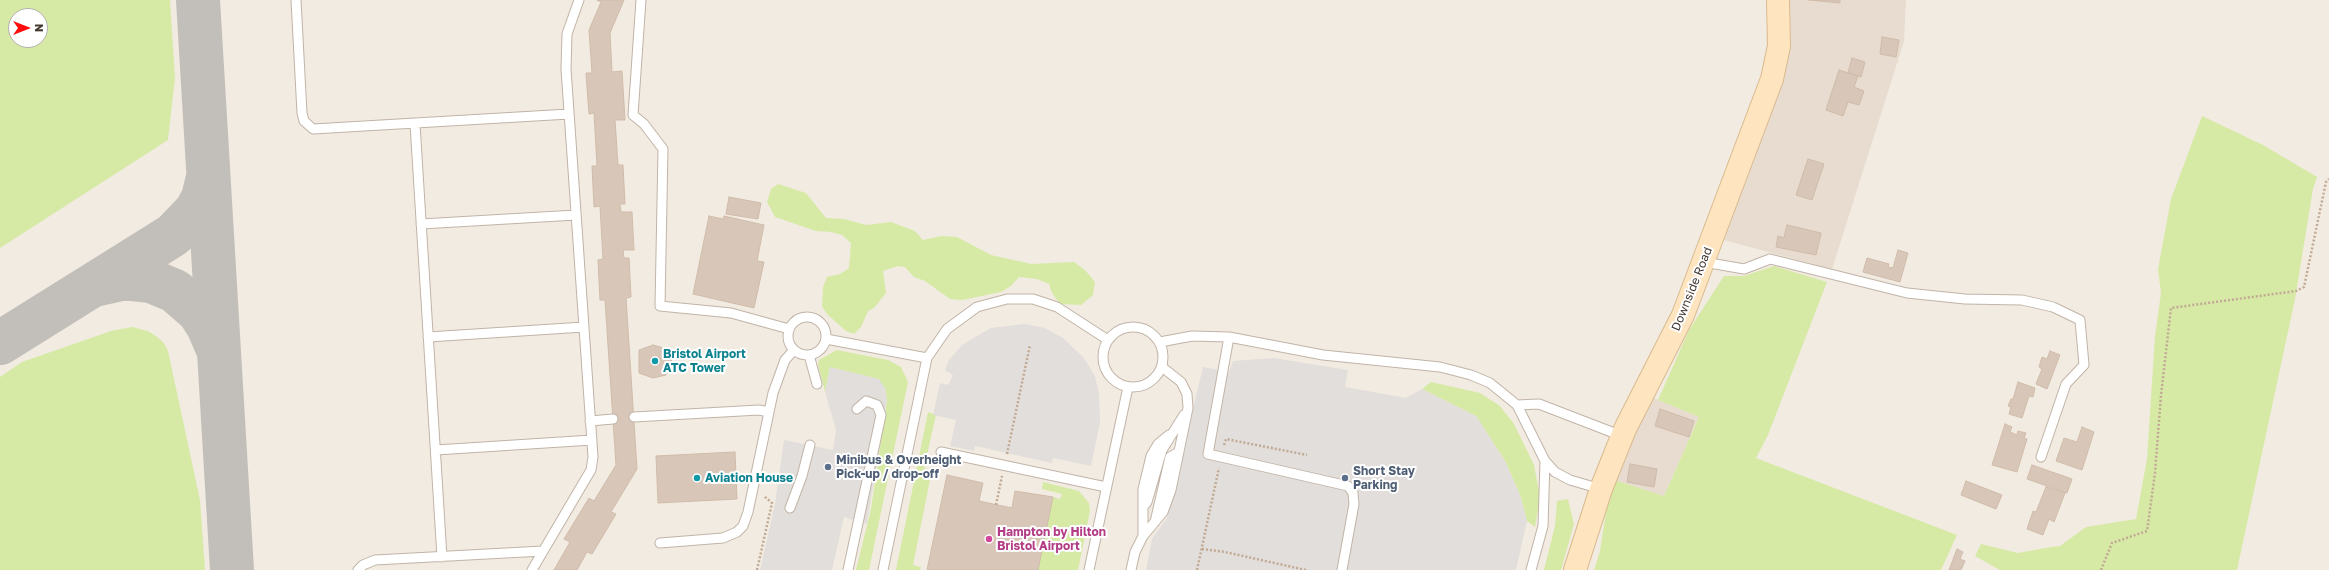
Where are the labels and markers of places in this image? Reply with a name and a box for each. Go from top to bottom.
place label: Bristol Airport ATC Tower [663,347,746,375]
marker: Bristol Airport ATC Tower [650,356,660,366]
place label: Minibus & Overheight Pick-up / drop-off [836,453,961,481]
marker: Minibus & Overheight Pick-up / drop-off [823,462,833,472]
place label: Short Stay Parking [1353,464,1415,492]
place label: Aviation House [705,471,793,485]
marker: Aviation House [692,473,702,483]
marker: Short Stay Parking [1340,473,1350,483]
place label: Hampton by Hilton Bristol Airport [997,525,1106,553]
marker: Hampton by Hilton Bristol Airport [984,534,994,544]

